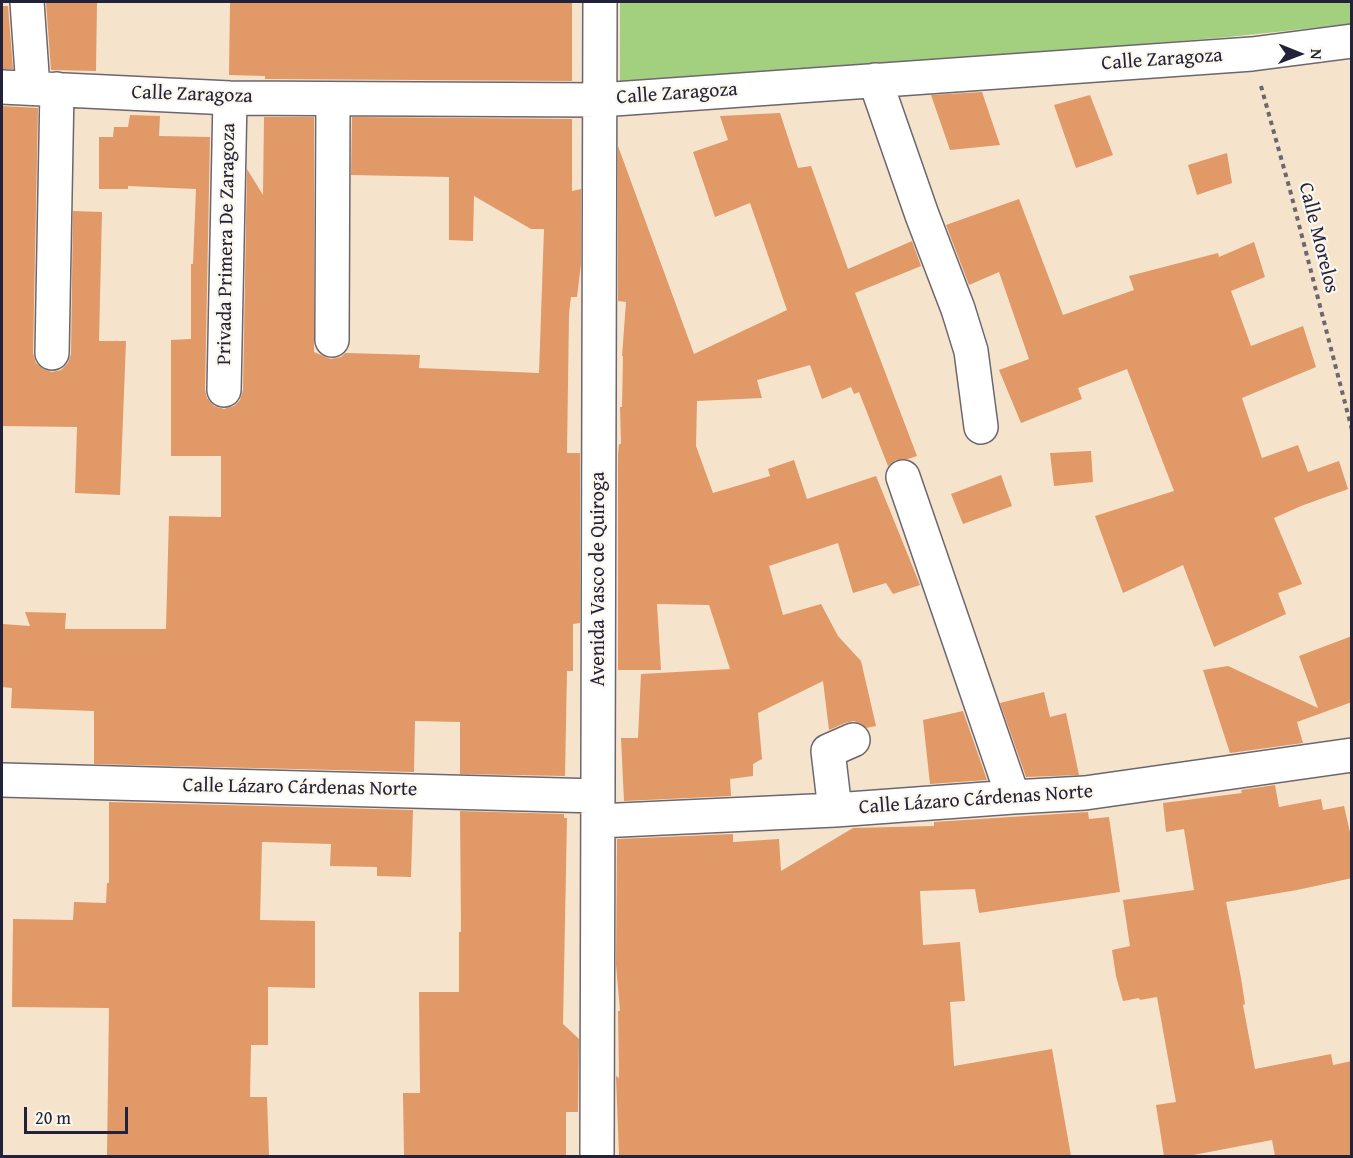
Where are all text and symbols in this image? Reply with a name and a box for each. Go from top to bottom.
north arrow [1269,24,1329,84]
street label: Calle Zaragoza [1101,44,1223,76]
text: N [1305,49,1329,60]
street label: Calle Zaragoza [616,78,738,110]
street label: Calle Zaragoza [131,81,253,109]
street label: Privada Primera De Zaragoza [213,123,241,365]
street label: Calle Morelos [1293,180,1343,296]
street label: Avenida Vasco de Quiroga [587,472,611,686]
street label: Calle Lázaro Cárdenas Norte [182,774,418,802]
street label: Calle Lázaro Cárdenas Norte [858,780,1094,820]
scale bar [27,1095,130,1133]
text: 20 m [35,1104,71,1131]

